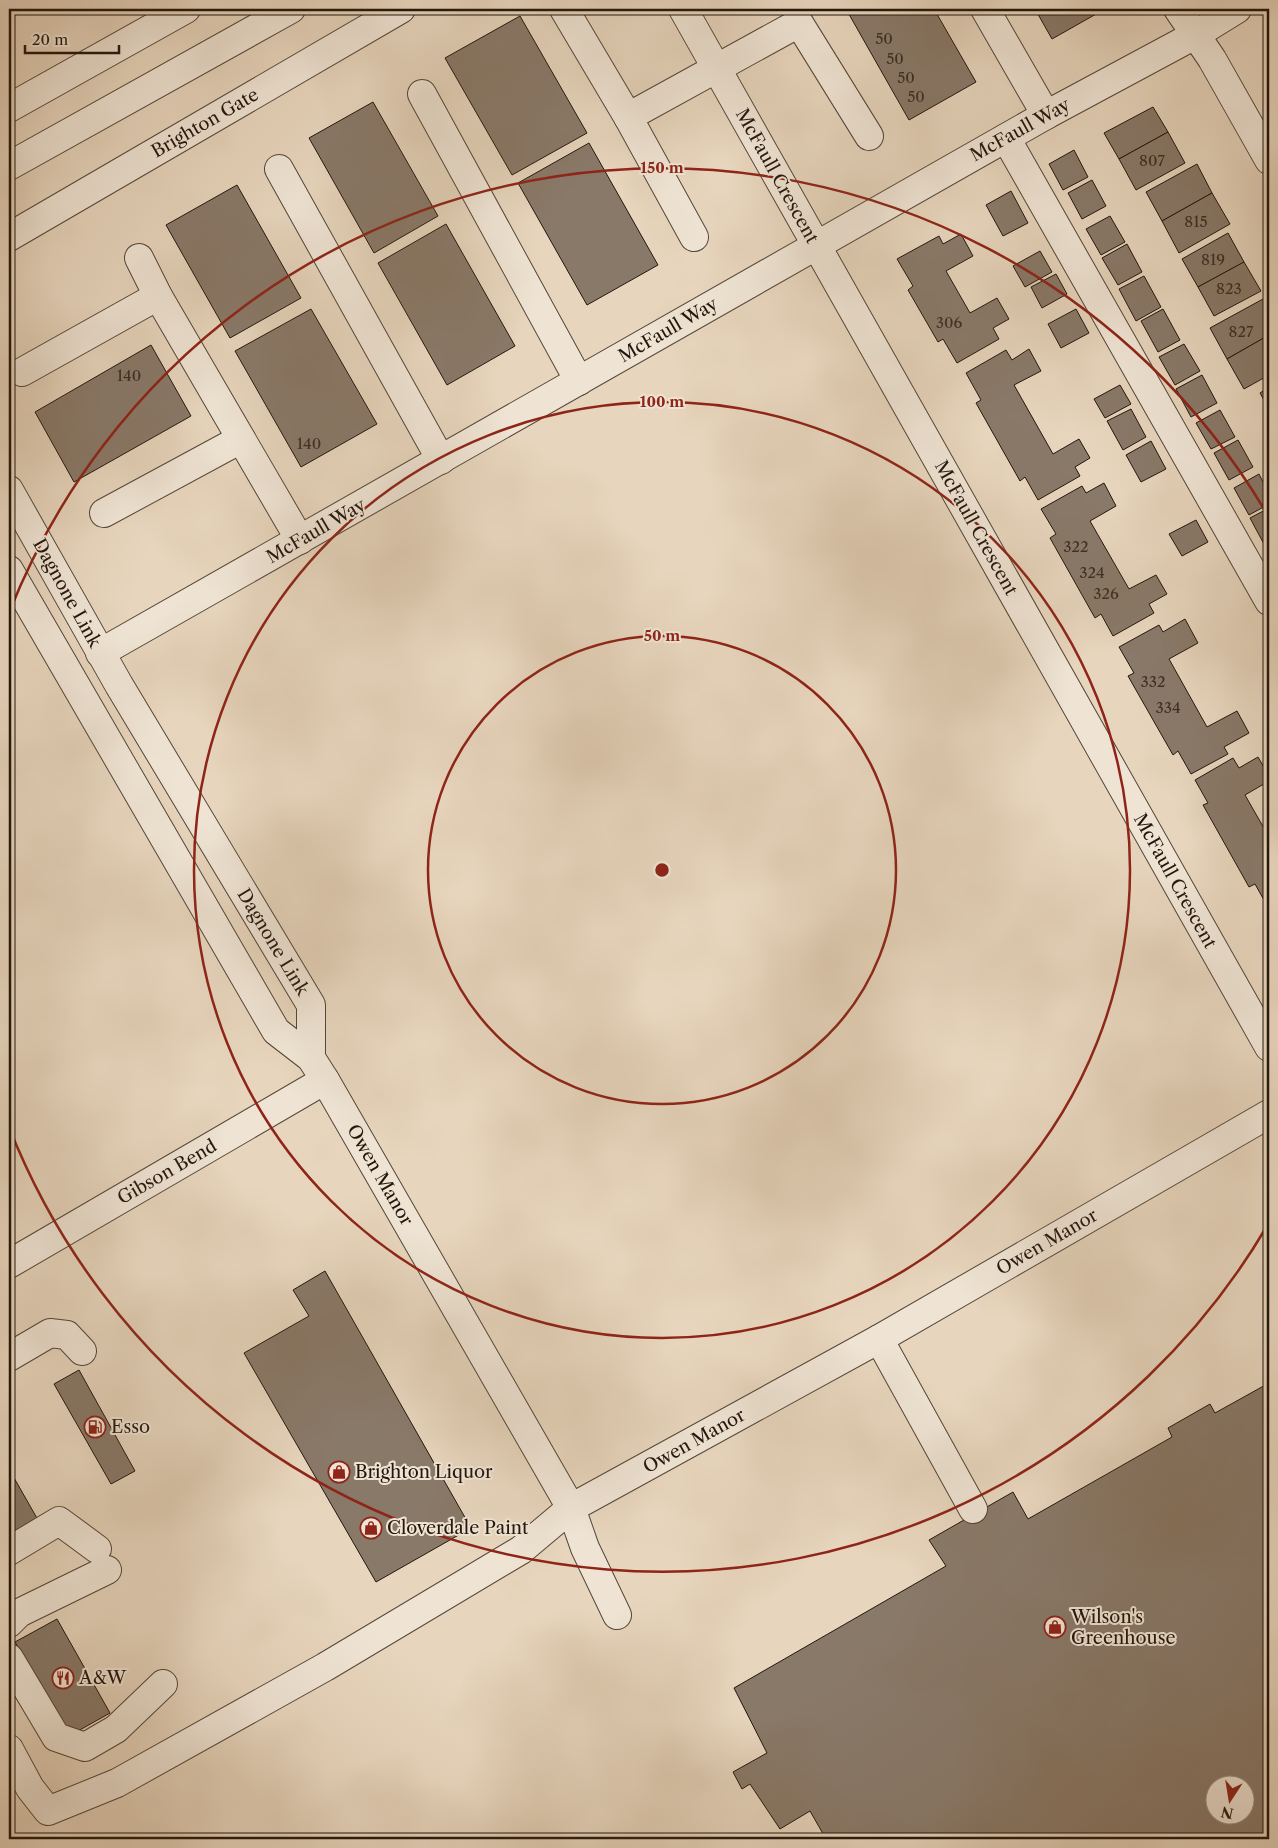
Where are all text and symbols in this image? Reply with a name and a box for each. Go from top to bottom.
scale bar [25,22,119,54]
house number: 50 [875,29,893,48]
text: 20 m [32,30,68,49]
house number: 50 [886,49,904,68]
house number: 50 [897,68,915,87]
street label: Brighton Gate [147,83,263,163]
house number: 50 [907,87,925,106]
street label: McFaull Way [966,93,1075,166]
street label: McFaull Crescent [731,105,823,248]
house number: 807 [1139,151,1165,170]
text: 150 m [640,158,684,177]
house number: 815 [1184,212,1208,231]
house number: 819 [1201,250,1225,269]
house number: 823 [1216,279,1242,298]
street label: McFaull Way [615,292,722,367]
house number: 306 [936,313,962,332]
house number: 827 [1229,322,1254,341]
house number: 140 [117,366,141,385]
text: 100 m [640,392,684,411]
house number: 140 [297,434,321,453]
street label: McFaull Crescent [930,457,1022,600]
street label: McFaull Way [263,493,370,568]
street label: Dagnone Link [28,535,107,653]
house number: 322 [1063,537,1089,556]
house number: 324 [1079,563,1105,582]
house number: 326 [1093,584,1119,603]
text: 50 m [644,626,680,645]
house number: 332 [1140,672,1166,691]
house number: 334 [1155,698,1181,717]
street label: McFaull Crescent [1129,810,1221,953]
centre of rings [653,861,671,879]
street label: Dagnone Link [232,884,314,1001]
street label: Owen Manor [342,1121,418,1230]
street label: Gibson Bend [114,1135,220,1209]
street label: Owen Manor [993,1204,1102,1280]
street label: Owen Manor [639,1404,749,1478]
fuel station icon: Esso [83,1415,107,1439]
place label: Esso [111,1416,150,1438]
shop icon: Brighton Liquor [327,1460,351,1484]
place label: Brighton Liquor [355,1461,493,1483]
shop icon: Cloverdale Paint [359,1516,383,1540]
place label: Cloverdale Paint [387,1517,529,1539]
place label: Wilson's Greenhouse [1070,1606,1176,1649]
shop icon: Wilson's Greenhouse [1043,1615,1067,1639]
restaurant icon: A&W [51,1666,75,1690]
place label: A&W [78,1667,127,1689]
north arrow [1206,1776,1256,1826]
text: N [1219,1803,1235,1823]

